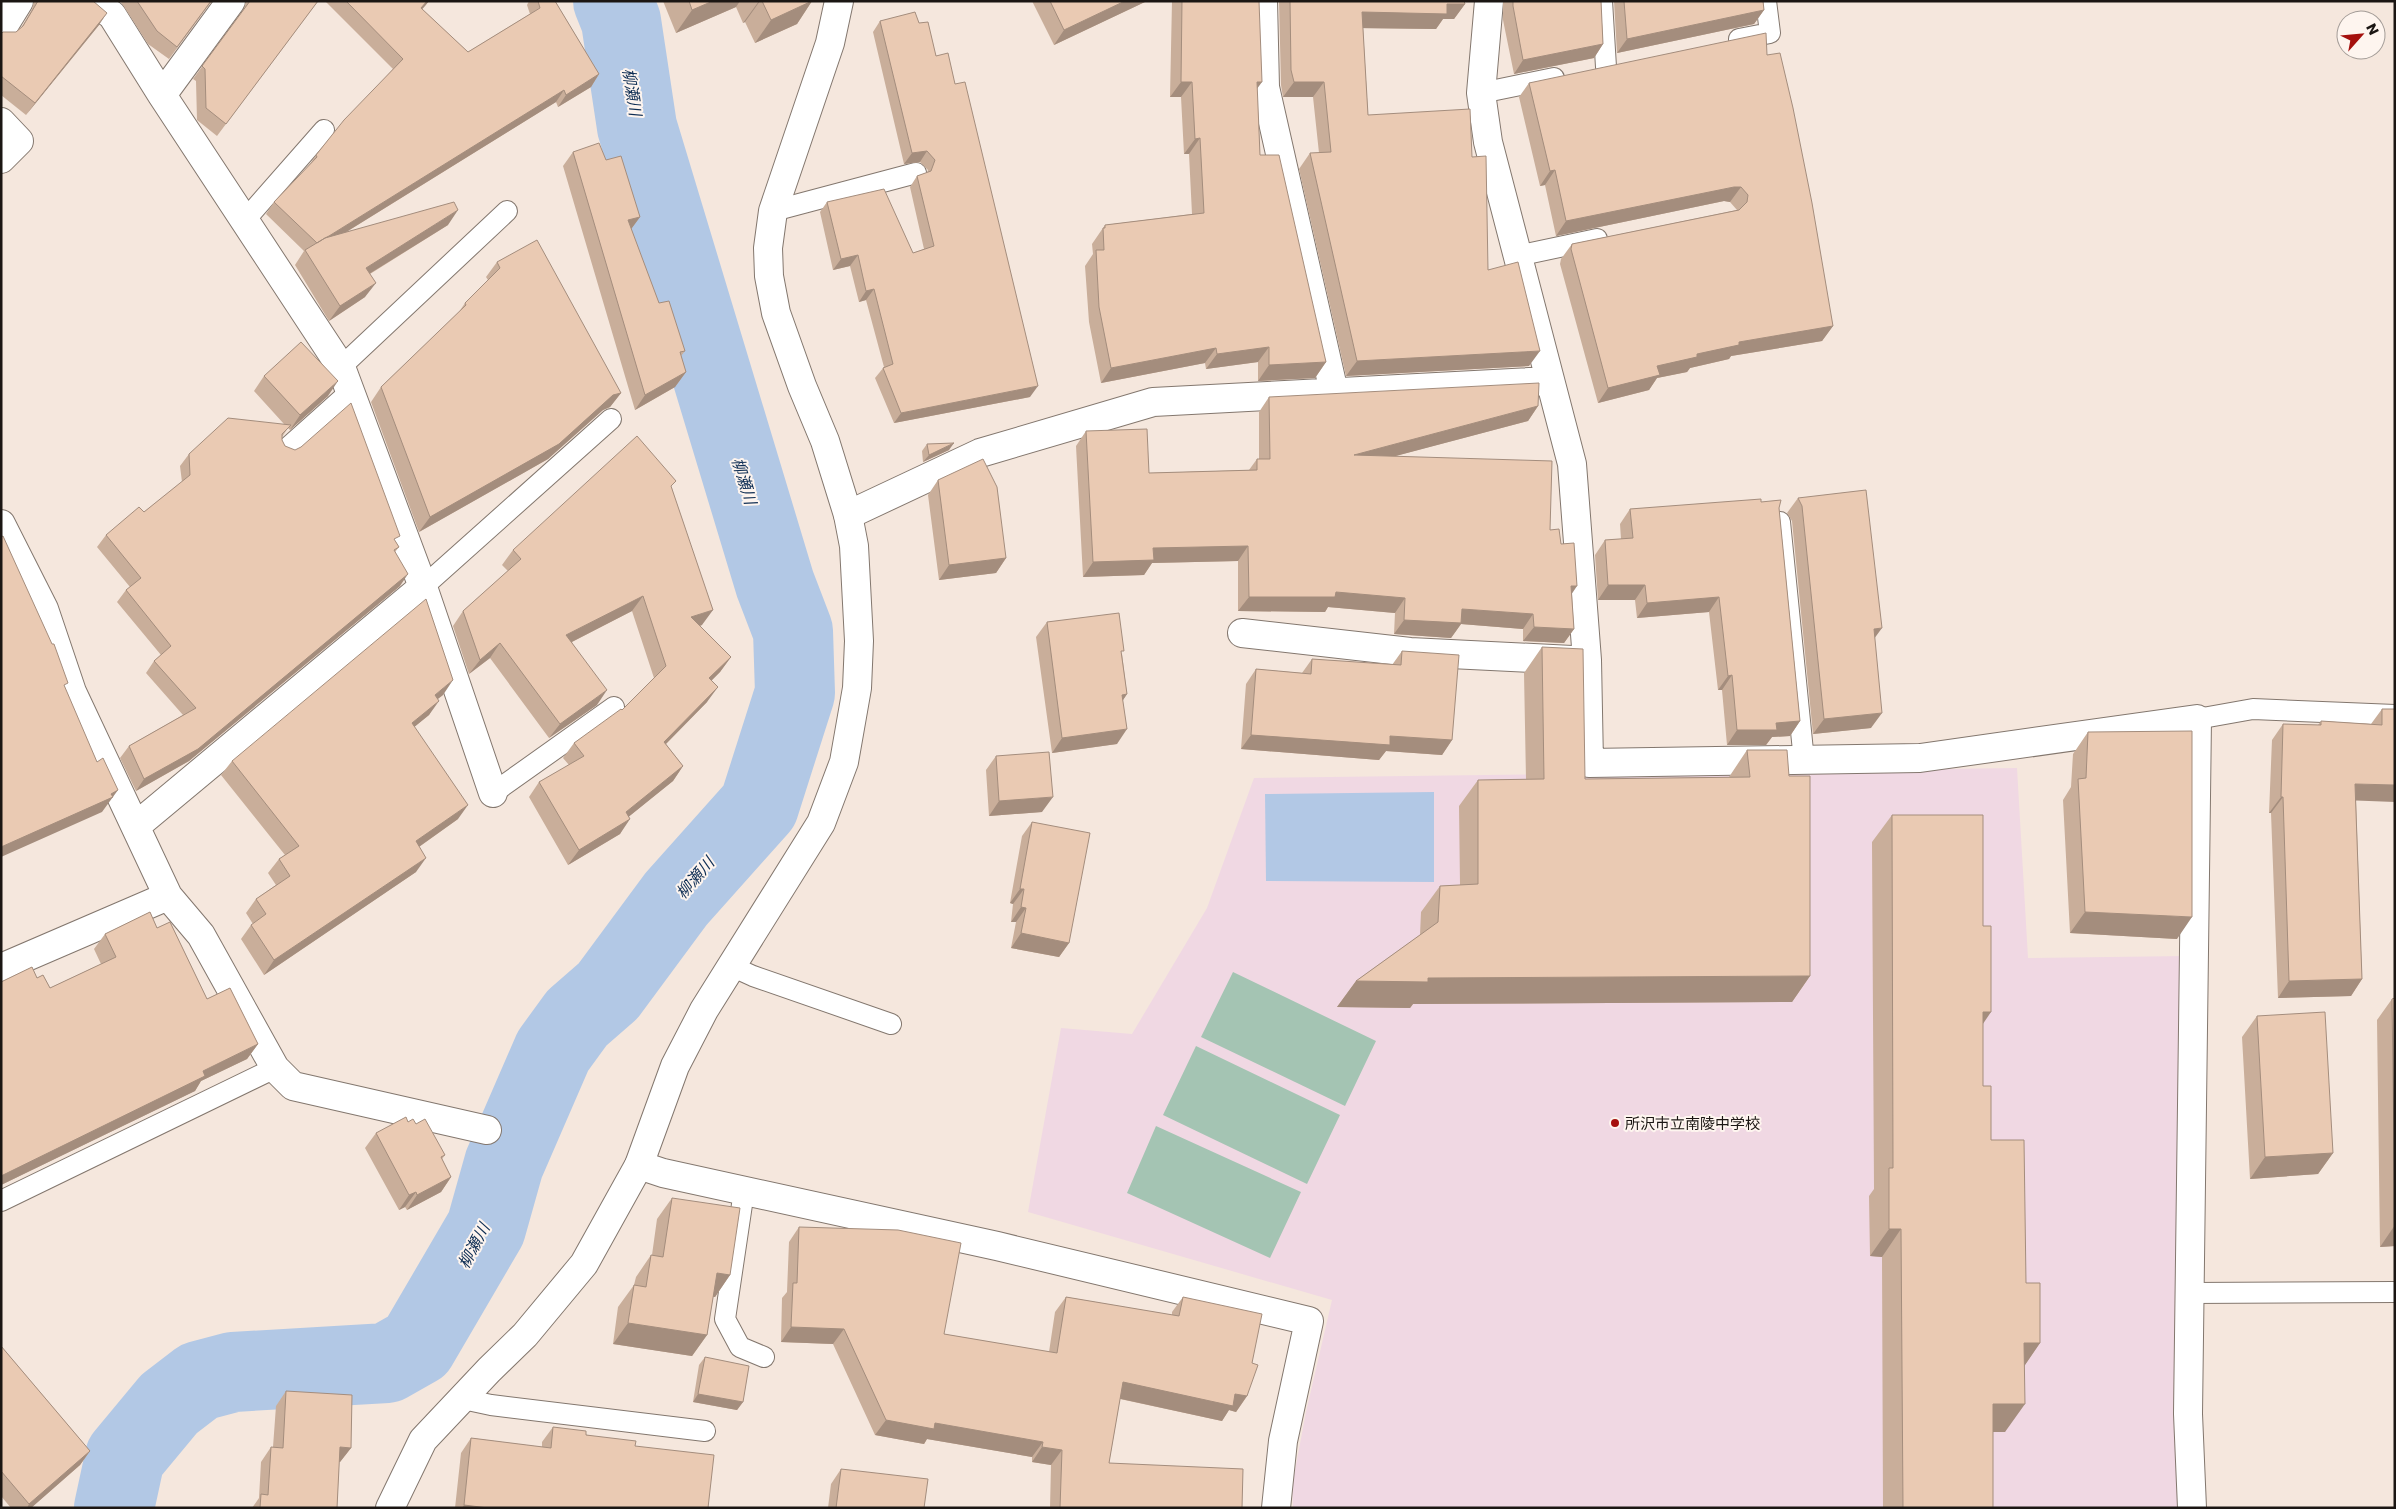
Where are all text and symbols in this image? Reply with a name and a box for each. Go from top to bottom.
north arrow [2336,10,2386,60]
text: N [2361,20,2384,38]
water label: 柳瀬川 [617,66,647,119]
water label: 柳瀬川 [726,455,763,509]
water label: 柳瀬川 [671,851,721,904]
place label: 所沢市立南陵中学校 [1625,1113,1760,1134]
marker: 所沢市立南陵中学校 [1609,1117,1621,1129]
water label: 柳瀬川 [453,1218,496,1273]

